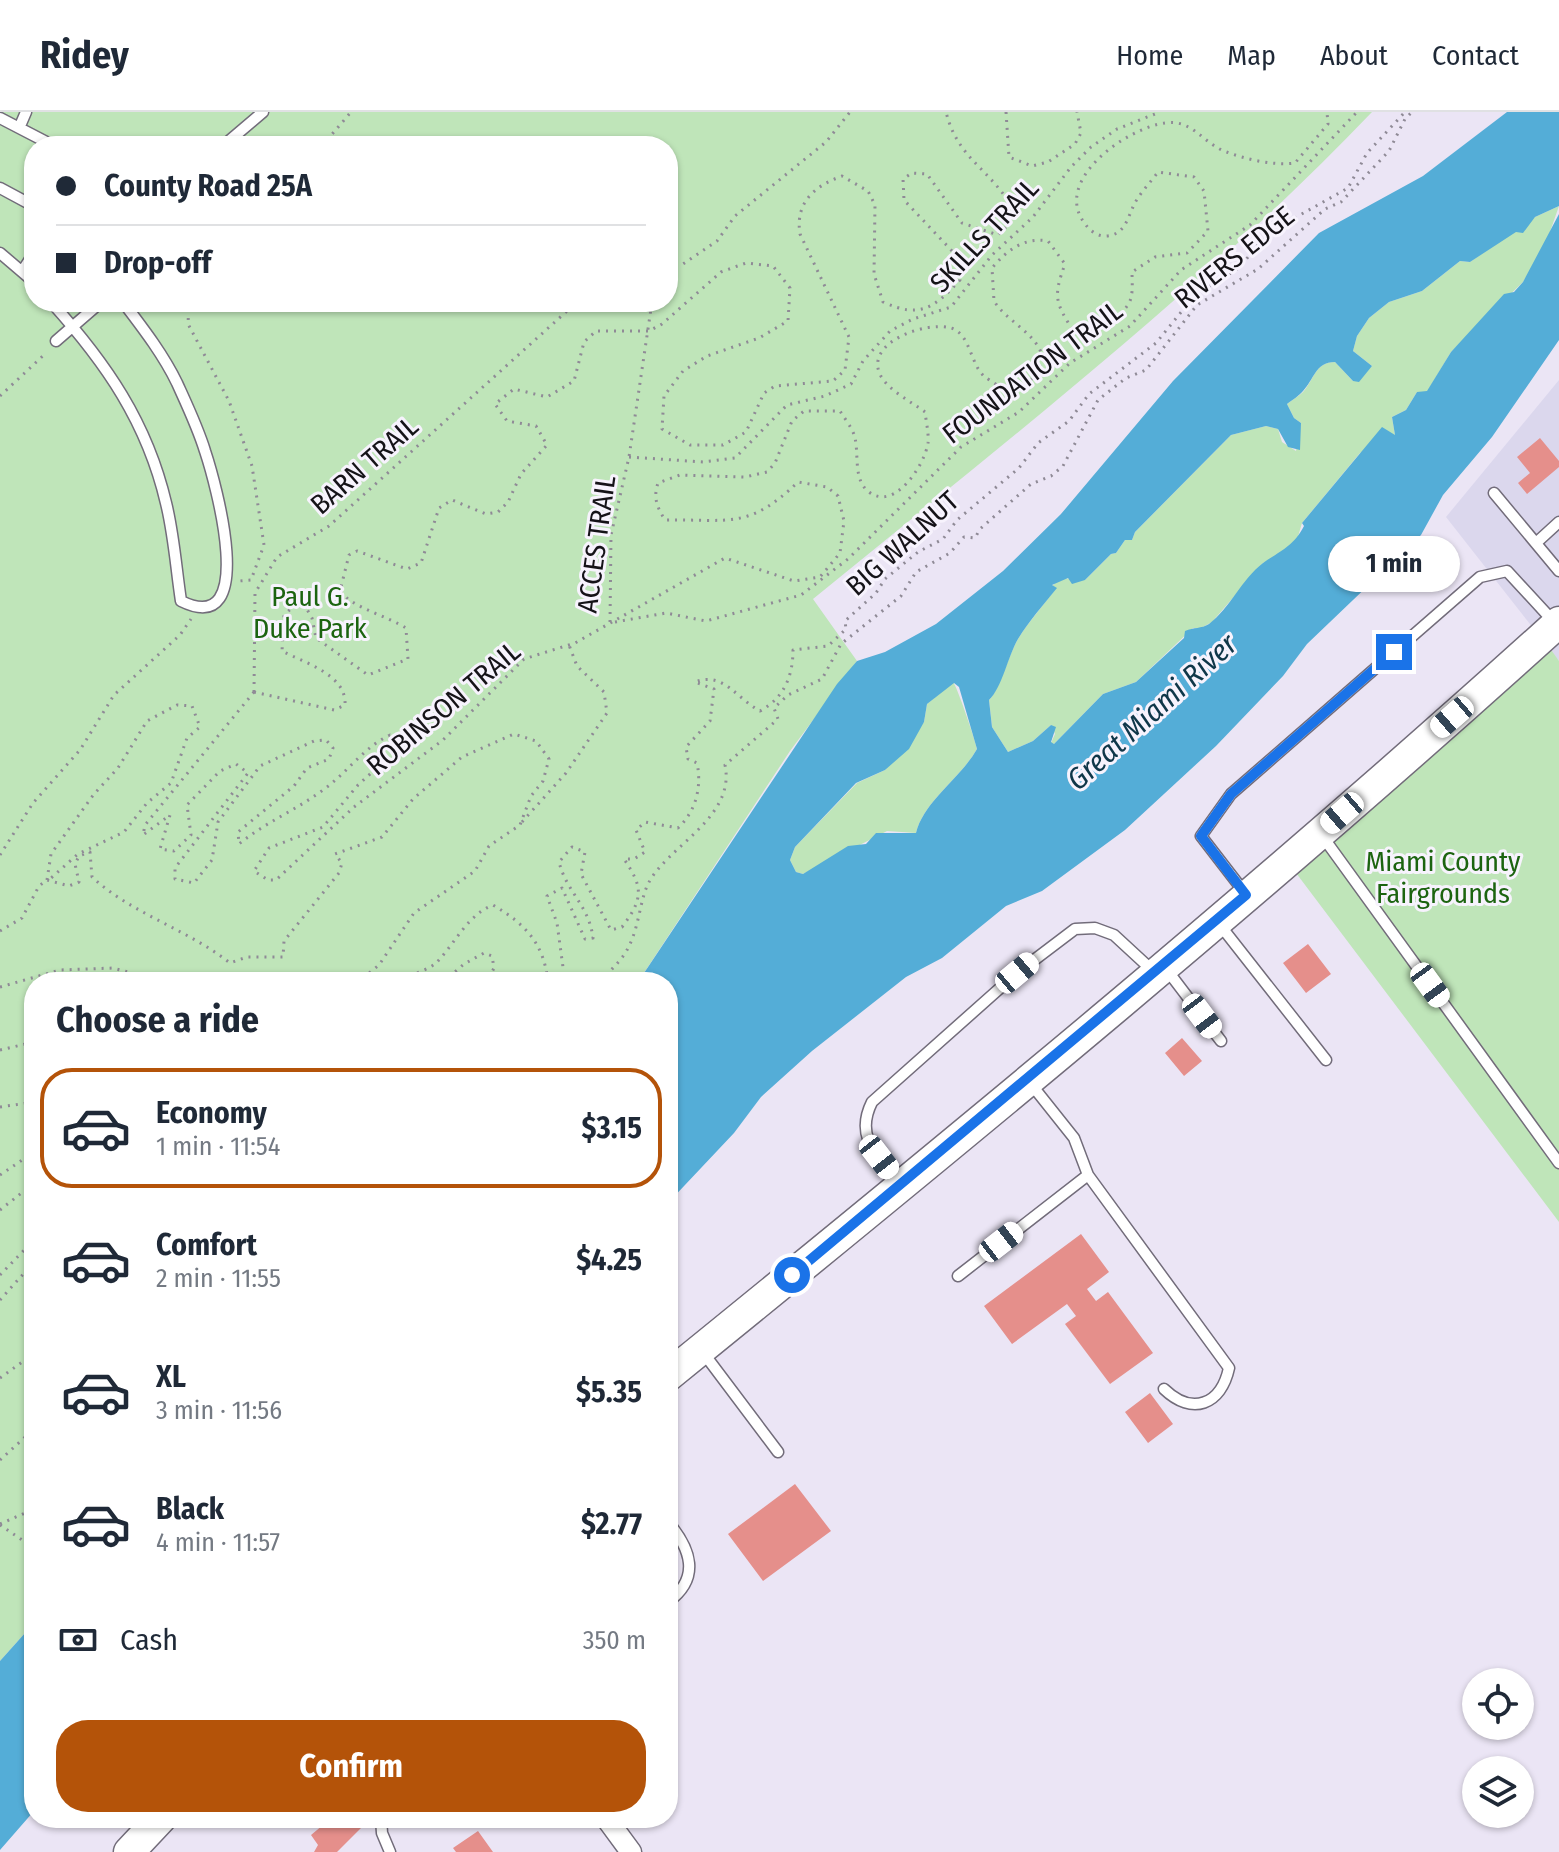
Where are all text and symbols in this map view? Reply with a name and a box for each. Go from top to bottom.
text: Ridey [40,32,129,78]
text: Home [1116,39,1183,72]
text: Map [1227,39,1276,72]
text: About [1320,39,1388,72]
text: Contact [1432,39,1519,72]
text: County Road 25A [104,168,312,204]
street label: SKILLS TRAIL [923,171,1046,299]
street label: RIVERS EDGE [1168,199,1301,316]
text: Drop-off [104,245,211,281]
street label: FOUNDATION TRAIL [936,294,1129,451]
street label: BARN TRAIL [304,409,425,521]
street label: ACCES TRAIL [571,473,623,615]
street label: BIG WALNUT [839,484,965,602]
callout: 1 min [1328,536,1460,592]
text: 1 min [1366,548,1422,579]
park label: Paul G. Duke Park [253,580,368,645]
water label: Great Miami River [1060,625,1246,798]
street label: ROBINSON TRAIL [360,634,527,782]
route end [1376,634,1412,670]
car [1426,692,1478,742]
car [1316,788,1368,838]
park label: Miami County Fairgrounds [1365,845,1521,910]
car [991,948,1043,998]
car [1406,959,1454,1011]
car [1178,990,1226,1042]
text: Choose a ride [56,998,259,1042]
icon: car [60,1092,132,1164]
text: Economy [156,1095,267,1131]
text: $3.15 [582,1110,642,1146]
text: 1 min · 11:54 [156,1131,280,1162]
car [855,1131,903,1183]
car [975,1218,1027,1266]
icon: car [60,1224,132,1296]
text: Comfort [156,1227,257,1263]
text: $4.25 [576,1242,642,1278]
route start [774,1257,810,1293]
text: 2 min · 11:55 [156,1263,281,1294]
icon: car [60,1356,132,1428]
text: XL [156,1359,186,1395]
text: $5.35 [576,1374,642,1410]
text: 3 min · 11:56 [156,1395,282,1426]
icon: car [60,1488,132,1560]
text: Black [156,1491,224,1527]
text: $2.77 [581,1506,642,1542]
text: 4 min · 11:57 [156,1527,280,1558]
icon: cash [56,1618,100,1662]
text: Cash [120,1622,178,1658]
text: 350 m [583,1625,646,1656]
map controls [1462,1668,1534,1828]
button: locate [1462,1668,1534,1740]
button: Confirm [56,1720,646,1812]
button: layers [1462,1756,1534,1828]

